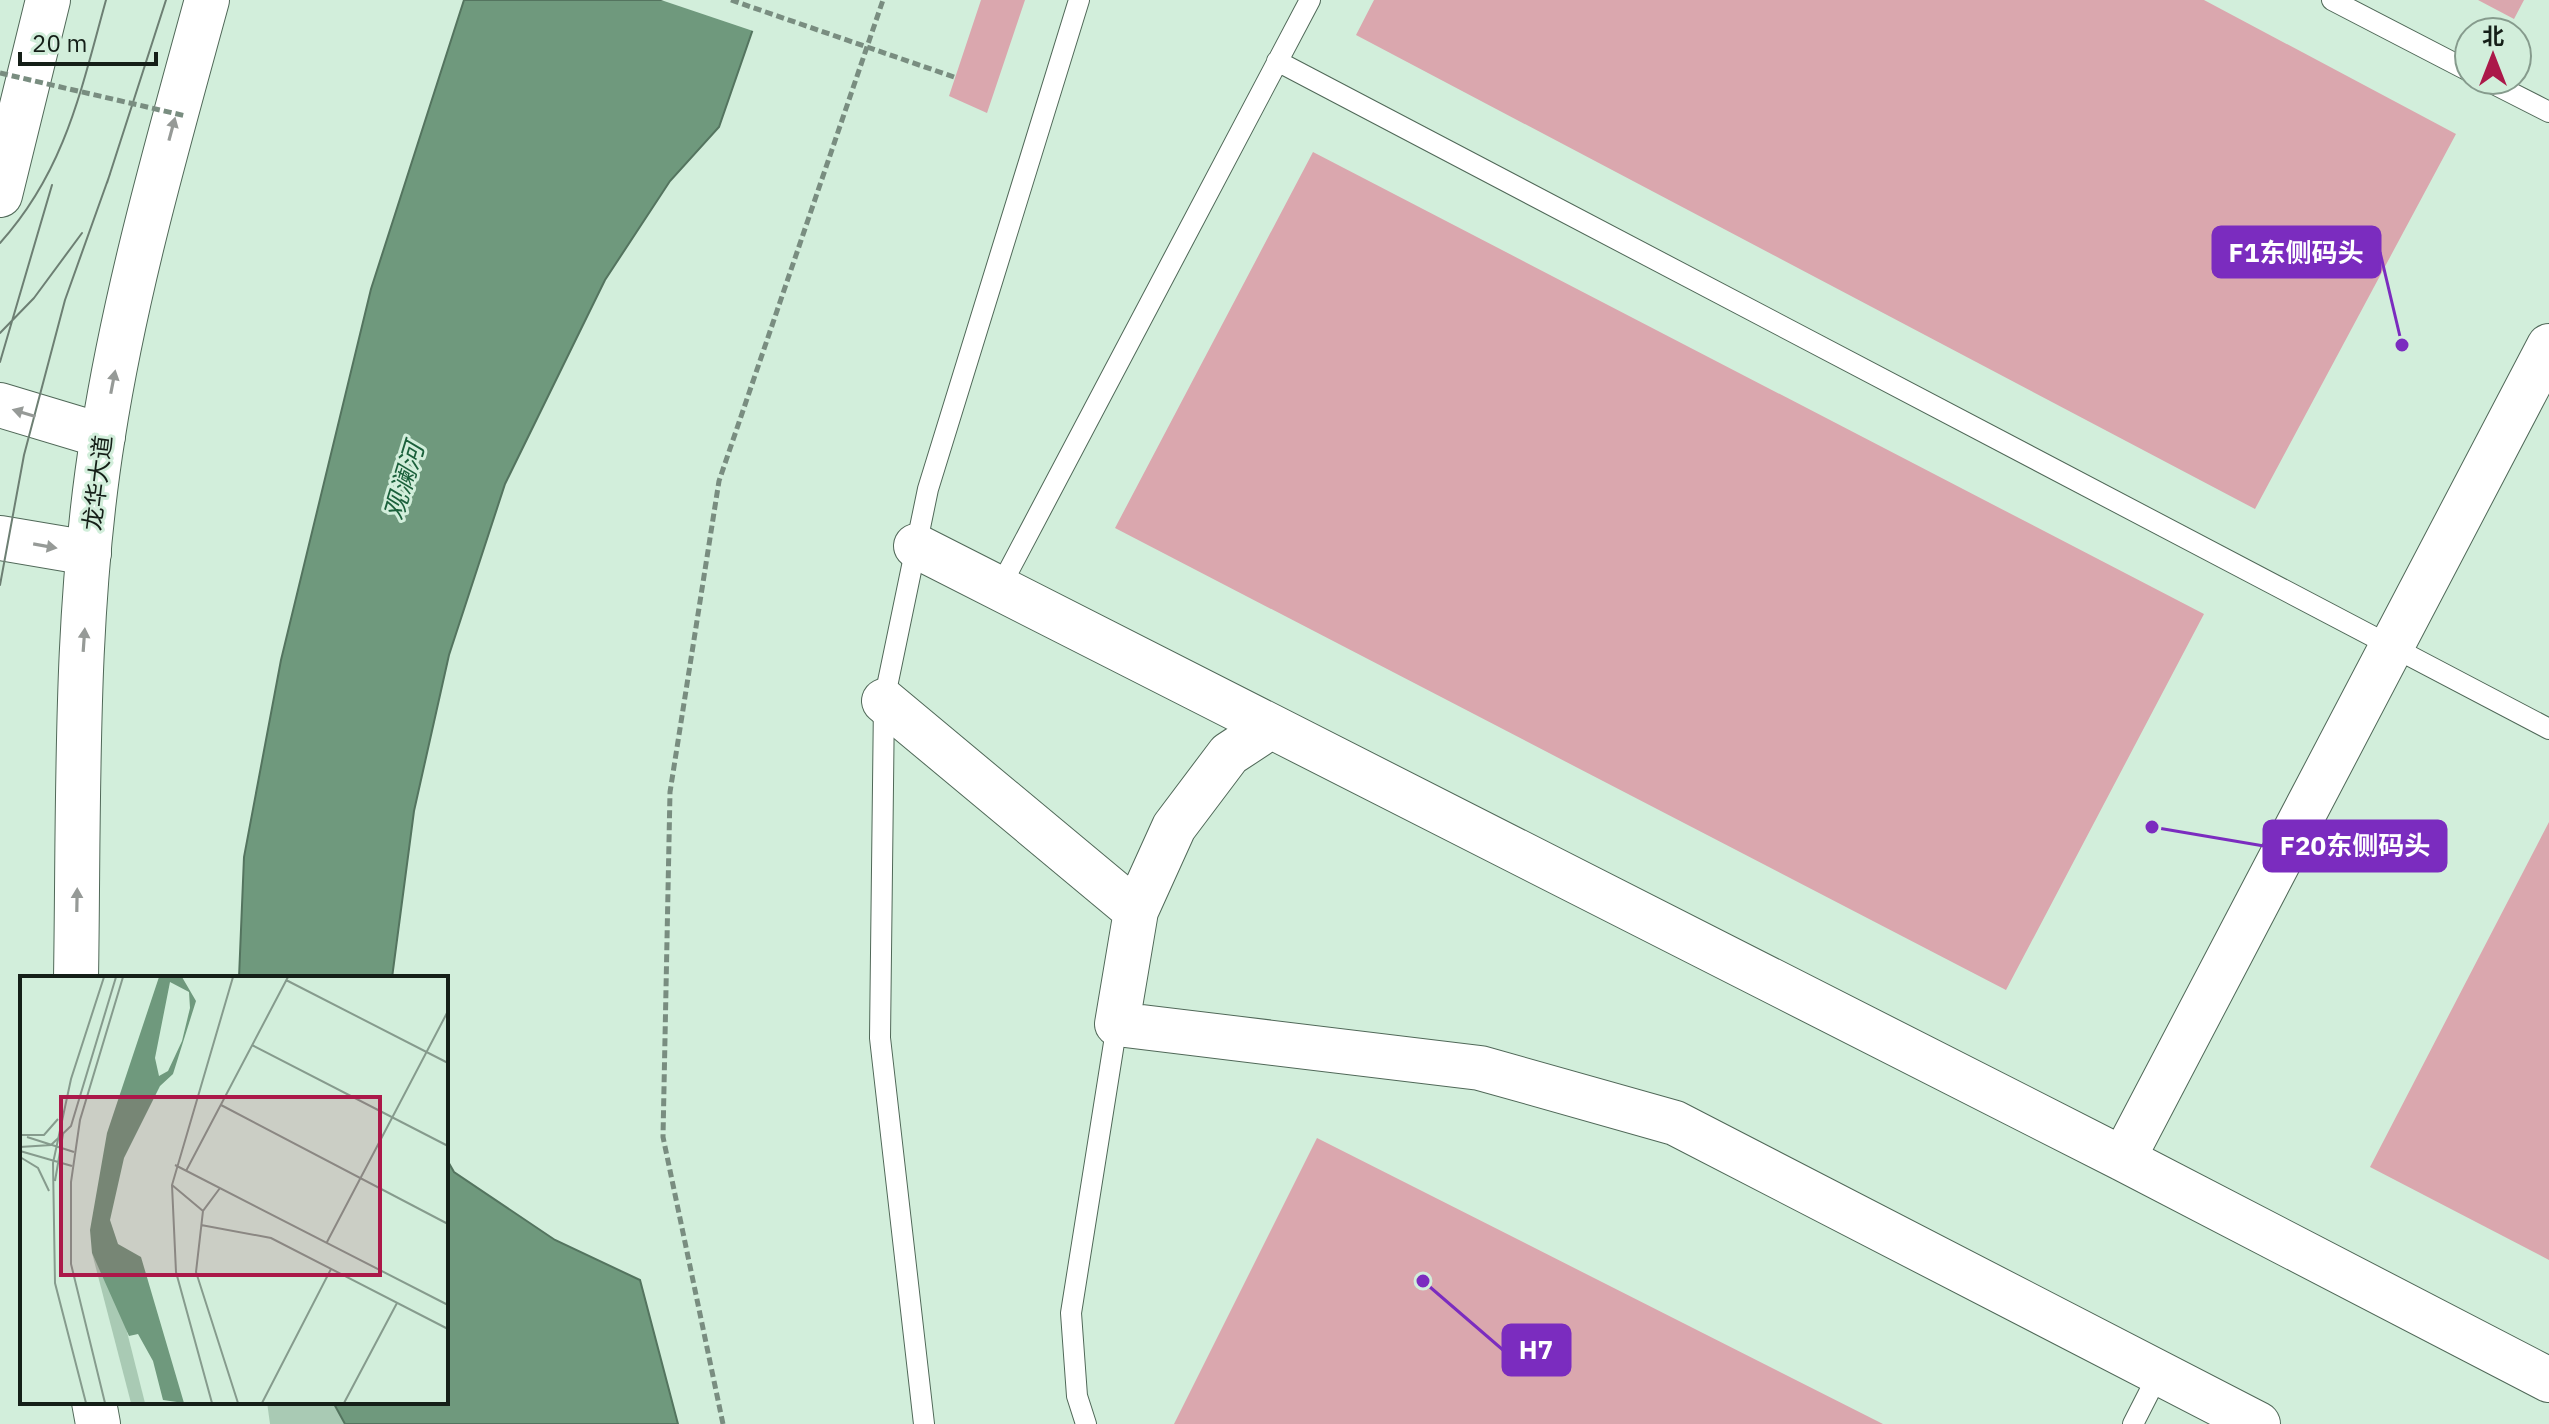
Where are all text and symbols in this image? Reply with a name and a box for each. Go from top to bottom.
scale bar [20,16,156,66]
north arrow [2453,16,2533,96]
text: 北 [2482,21,2504,50]
text: 20 m [32,27,87,59]
one-way arrow [166,116,179,140]
callout: F1东侧码头 [2213,227,2380,277]
text: F1东侧码头 [2229,235,2363,269]
one-way arrow [107,369,120,394]
one-way arrow [12,406,36,419]
street label: 龙华大道 [75,433,119,532]
water label: 观澜河 [375,434,432,523]
one-way arrow [32,540,57,552]
one-way arrow [78,627,91,652]
callout: F20东侧码头 [2264,821,2446,871]
text: F20东侧码头 [2280,828,2430,862]
one-way arrow [71,887,84,912]
inset map [20,976,448,1404]
callout: H7 [1503,1325,1570,1375]
text: H7 [1519,1332,1553,1366]

